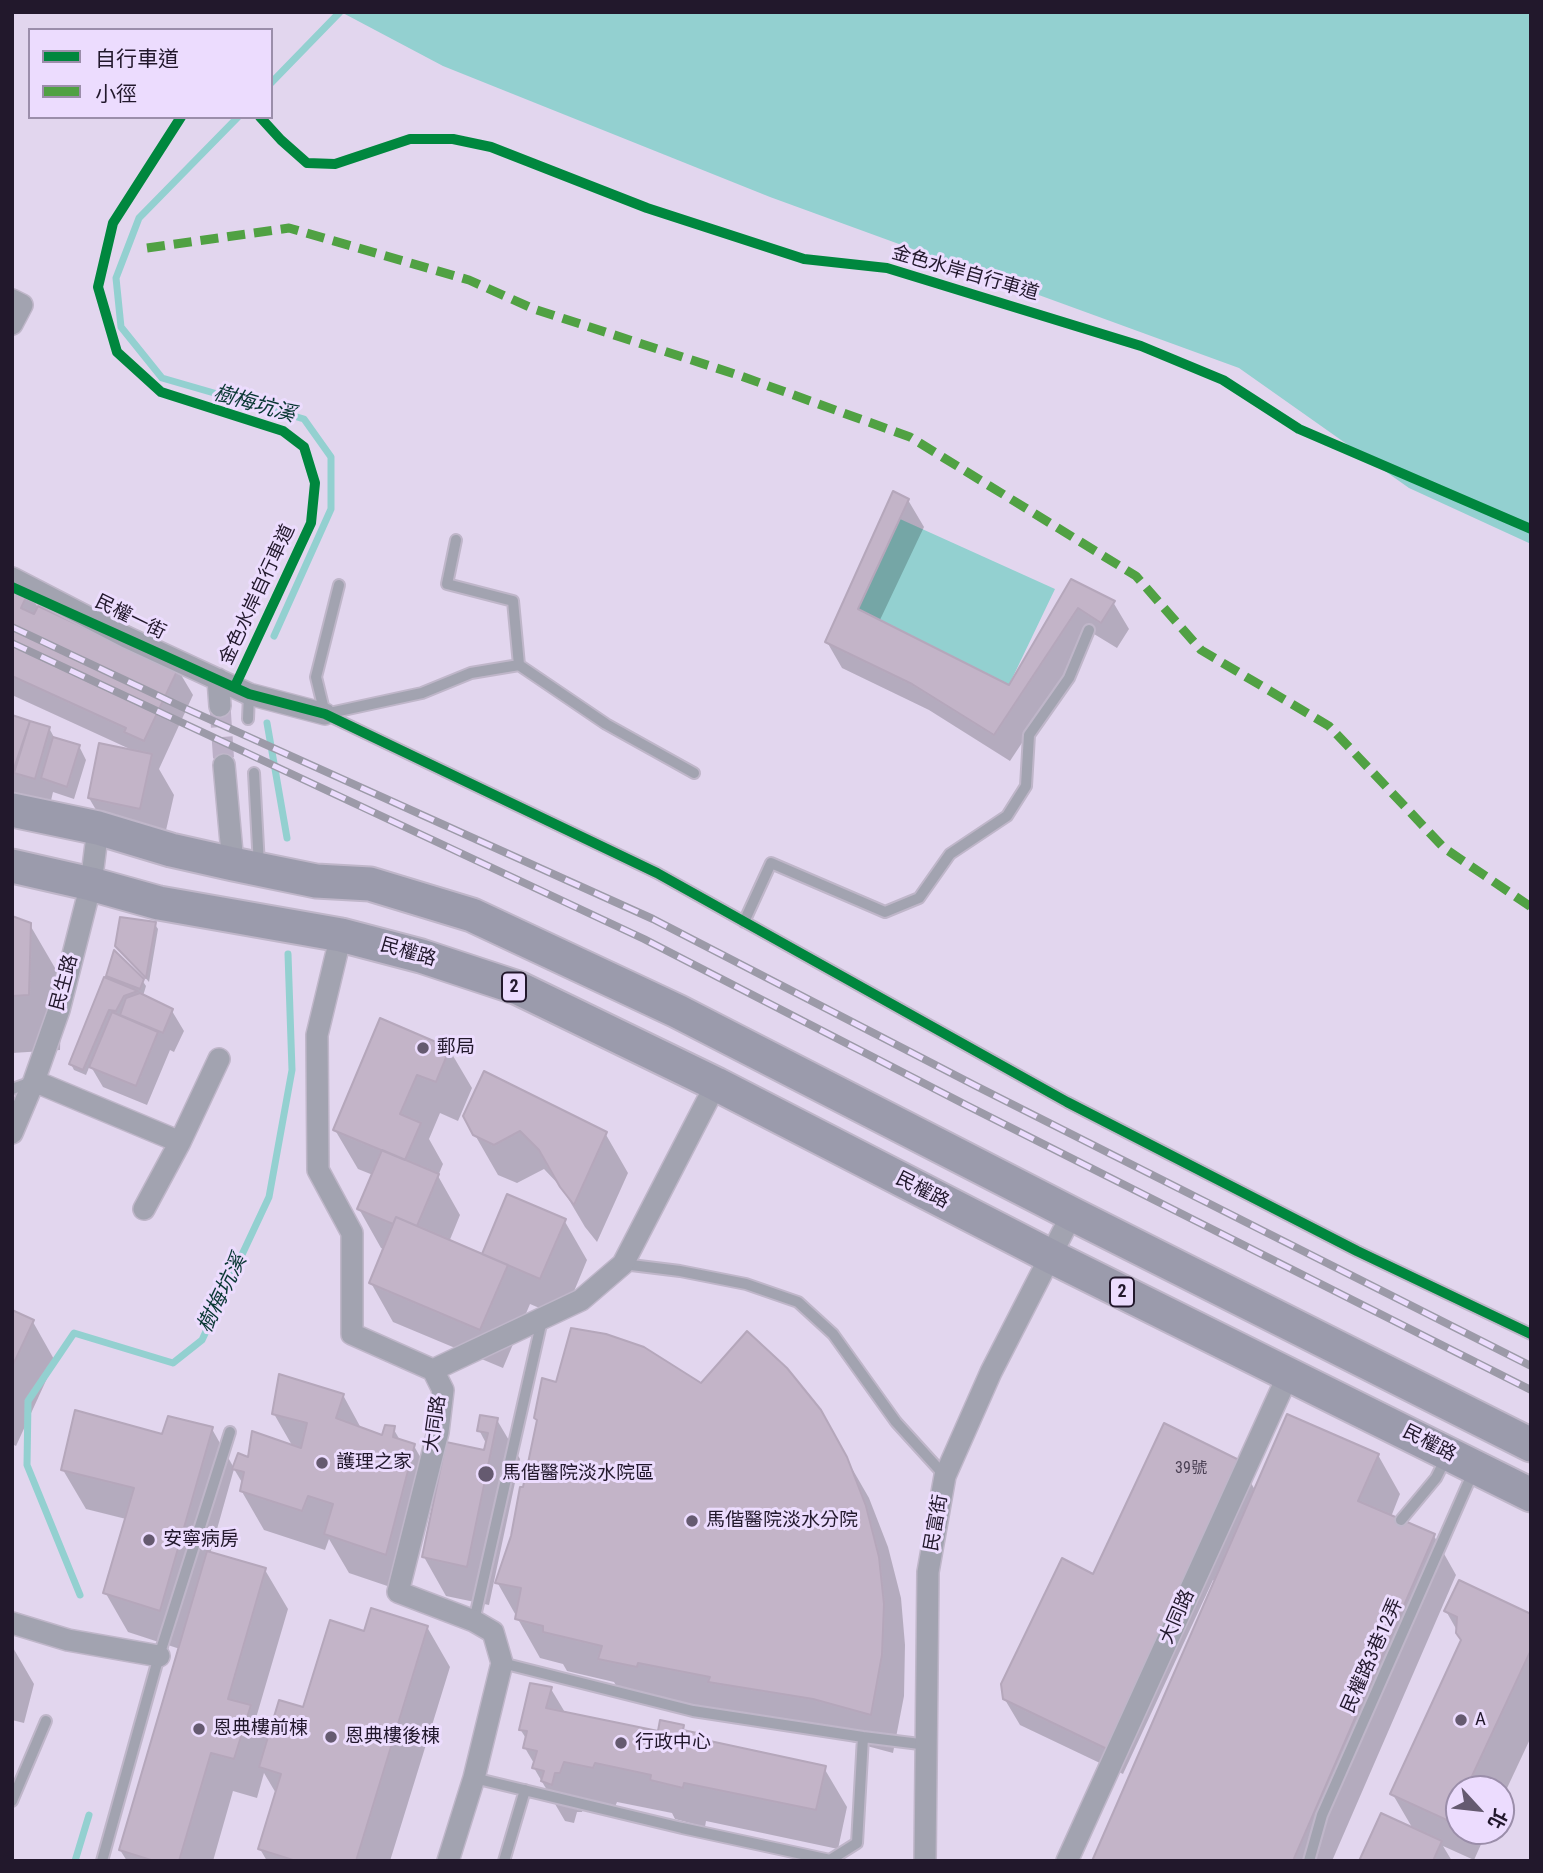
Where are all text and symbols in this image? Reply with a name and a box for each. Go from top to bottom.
legend [28,28,273,119]
text: 自行車道 [95,47,179,71]
text: 小徑 [95,82,137,106]
street label: 金色水岸自行車道 [889,242,1041,306]
water label: 樹梅坑溪 [210,381,298,429]
street label: 金色水岸自行車道 [216,521,300,669]
street label: 民權一街 [91,591,169,645]
street label: 民權路 [377,934,439,972]
street label: 民生路 [47,953,83,1013]
road number: 2 [502,972,526,1002]
place label: 郵局 [437,1037,475,1059]
marker: 郵局 [415,1040,431,1056]
street label: 民權路 [891,1168,953,1214]
water label: 樹梅坑溪 [193,1251,253,1337]
road number: 2 [1110,1278,1134,1307]
street label: 大同路 [421,1394,451,1454]
street label: 民權路 [1398,1421,1460,1467]
place label: 護理之家 [336,1452,412,1474]
marker: 護理之家 [314,1455,330,1471]
house number: 39號 [1175,1459,1207,1479]
place label: 馬偕醫院淡水院區 [502,1463,654,1485]
marker: 馬偕醫院淡水院區 [476,1464,496,1484]
street label: 民富街 [921,1493,953,1553]
place label: 馬偕醫院淡水分院 [706,1510,858,1532]
marker: 馬偕醫院淡水分院 [684,1513,700,1529]
place label: 安寧病房 [163,1529,239,1551]
marker: 安寧病房 [141,1532,157,1548]
street label: 大同路 [1156,1586,1200,1648]
street label: 民權路3巷12弄 [1338,1595,1408,1717]
place label: A [1475,1709,1486,1731]
marker: A [1453,1712,1469,1728]
place label: 恩典樓前棟 [213,1718,308,1740]
marker: 恩典樓前棟 [191,1721,207,1737]
place label: 恩典樓後棟 [345,1726,440,1748]
marker: 恩典樓後棟 [323,1729,339,1745]
place label: 行政中心 [635,1732,711,1754]
marker: 行政中心 [613,1735,629,1751]
north arrow [1445,1775,1515,1845]
text: 北 [1483,1805,1512,1833]

